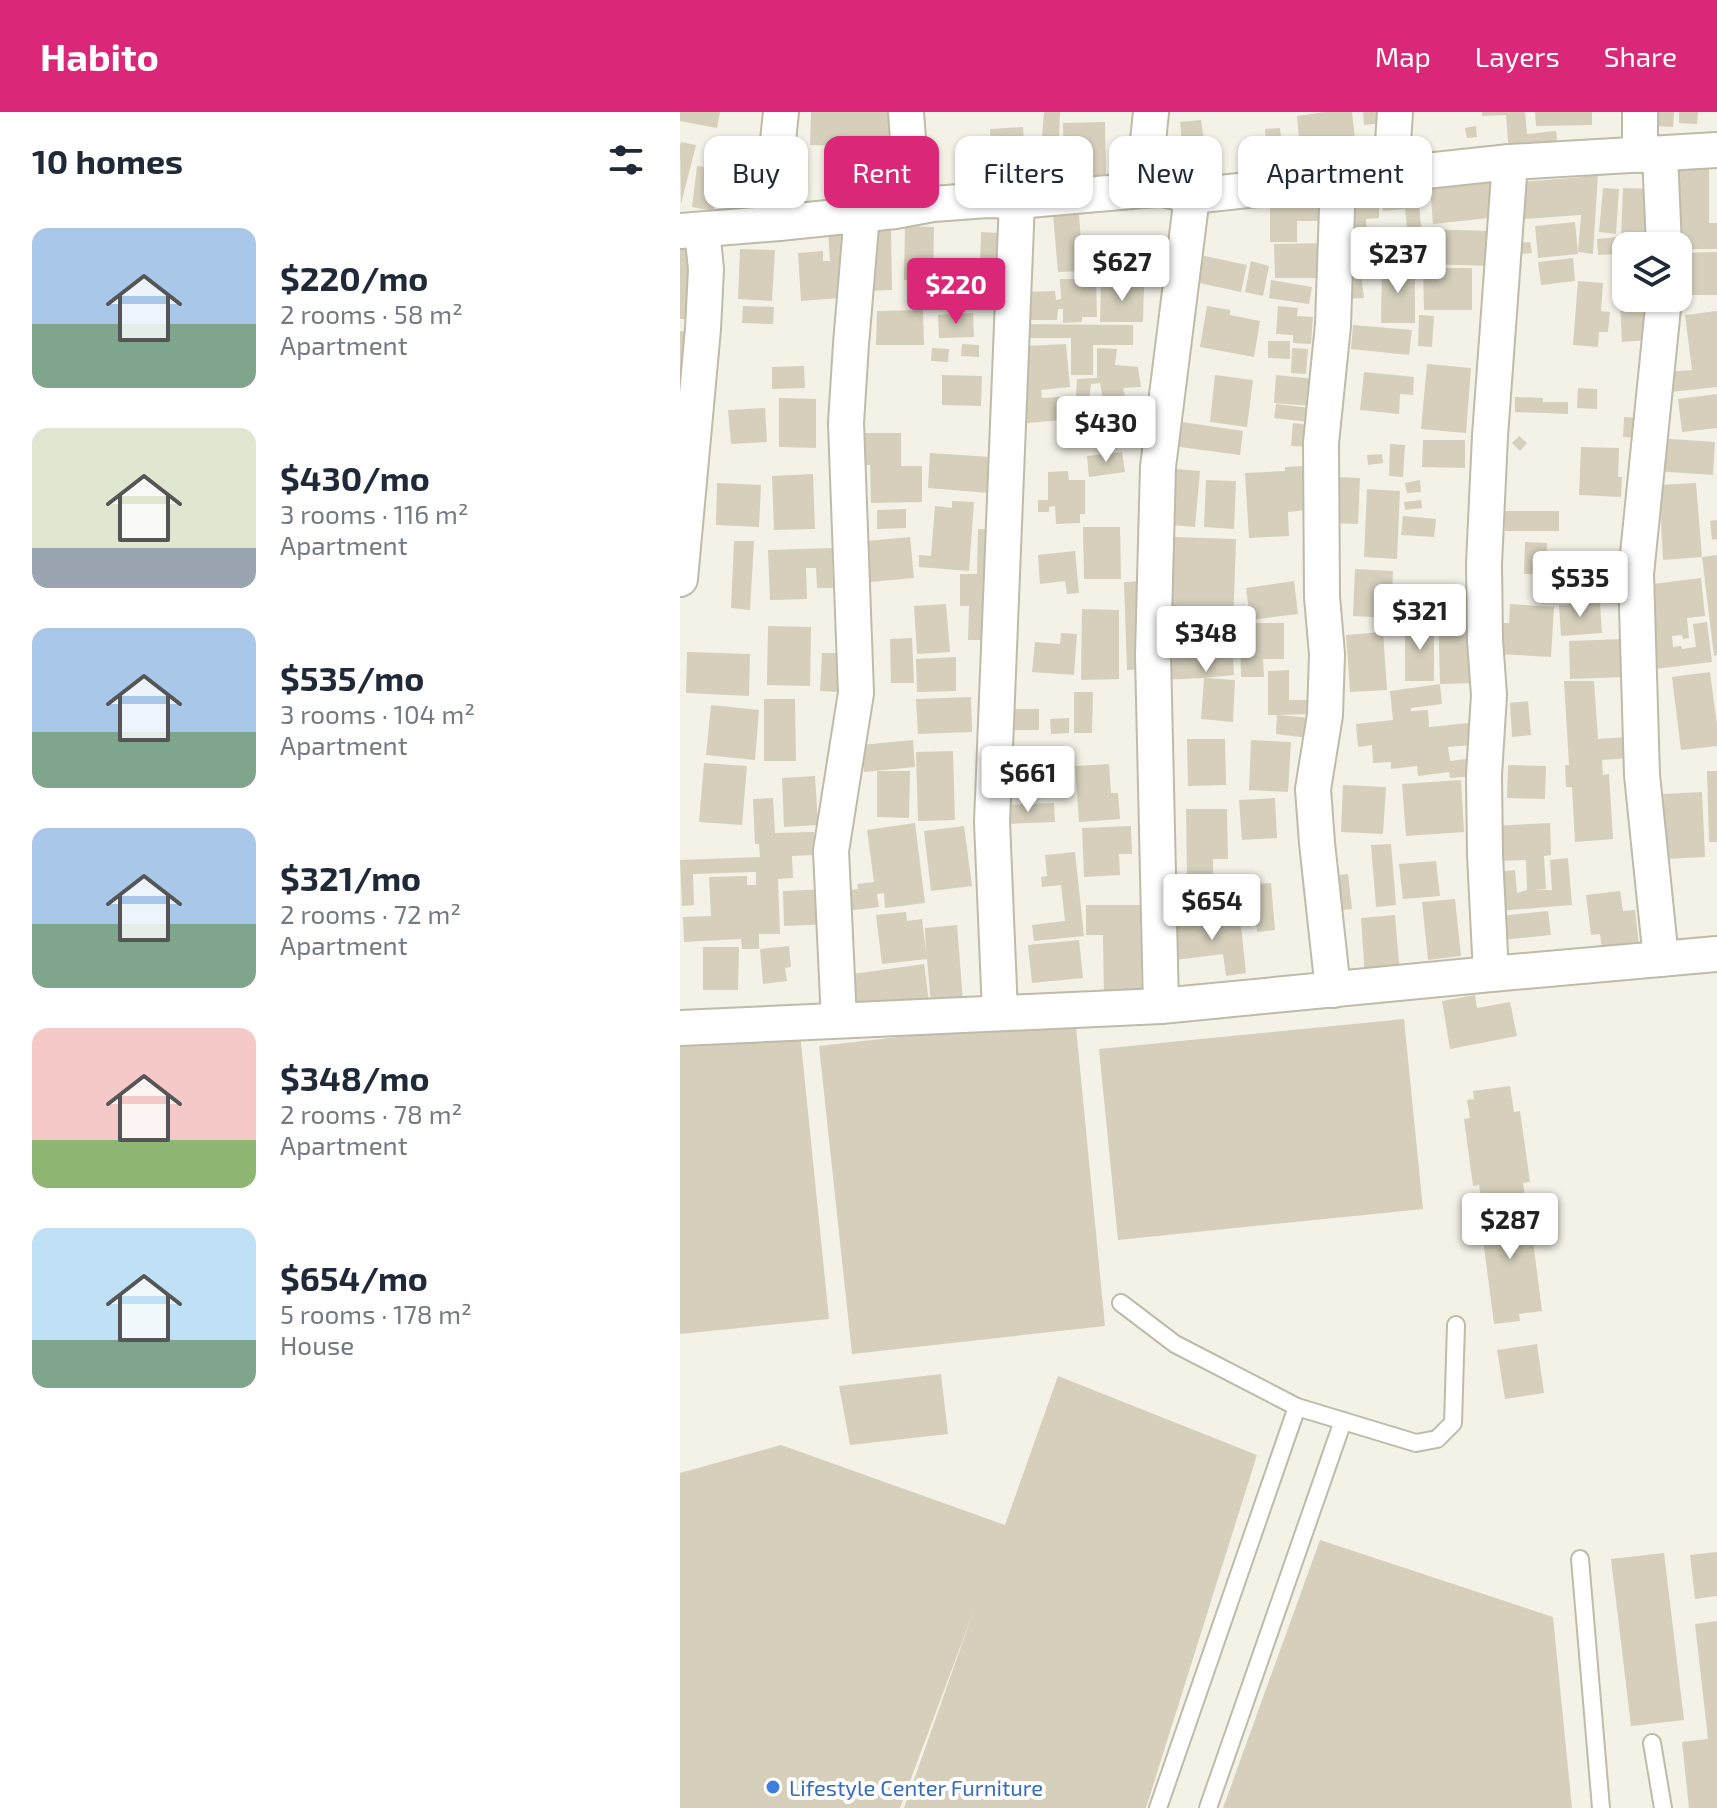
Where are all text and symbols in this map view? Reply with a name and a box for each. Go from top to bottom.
text: Habito [40,33,159,79]
text: Map [1375,39,1431,73]
text: Layers [1475,39,1560,73]
text: Share [1604,39,1677,73]
chip: Buy [704,136,808,208]
chip: Rent [824,136,939,208]
chip: Filters [955,136,1093,208]
chip: New [1109,136,1222,208]
chip: Apartment [1238,136,1432,208]
icon: filters [604,138,648,182]
text: 10 homes [32,140,183,181]
pin: $237 [1351,227,1445,295]
map controls [1612,232,1692,312]
button: layers [1612,232,1692,312]
pin: $627 [1075,235,1169,303]
text: $237 [1369,237,1427,268]
text: $627 [1092,245,1152,276]
text: $220/mo [280,257,428,298]
pin: $220 [909,258,1003,326]
icon: home [96,260,192,356]
text: $220 [925,268,987,299]
text: 2 rooms · 58 m² [280,298,463,329]
text: Apartment [280,329,408,360]
pin: $430 [1059,396,1153,464]
text: $430 [1075,406,1137,437]
text: $430/mo [280,457,430,498]
icon: home [96,460,192,556]
text: 3 rooms · 116 m² [280,498,469,529]
text: Apartment [280,529,408,560]
pin: $535 [1533,551,1627,619]
text: $535 [1551,561,1609,592]
pin: $321 [1373,584,1467,652]
text: $321 [1392,594,1448,625]
pin: $348 [1159,606,1253,674]
text: $348 [1175,616,1237,647]
text: $535/mo [280,657,424,698]
icon: home [96,660,192,756]
text: 3 rooms · 104 m² [280,698,475,729]
text: Apartment [280,729,408,760]
pin: $661 [981,746,1075,814]
text: $661 [1000,756,1057,787]
text: $321/mo [280,857,421,898]
icon: home [96,860,192,956]
pin: $654 [1165,874,1259,942]
text: $654 [1181,884,1243,915]
text: 2 rooms · 72 m² [280,898,461,929]
text: Apartment [280,929,408,960]
text: $348/mo [280,1057,430,1098]
icon: home [96,1060,192,1156]
text: 2 rooms · 78 m² [280,1098,462,1129]
text: Apartment [280,1129,408,1160]
pin: $287 [1463,1193,1557,1261]
text: $287 [1480,1203,1540,1234]
text: $654/mo [280,1257,428,1298]
icon: home [96,1260,192,1356]
text: 5 rooms · 178 m² [280,1298,472,1329]
text: House [280,1329,354,1360]
place label: Lifestyle Center Furniture [789,1774,1043,1800]
marker: Lifestyle Center Furniture [764,1778,782,1796]

